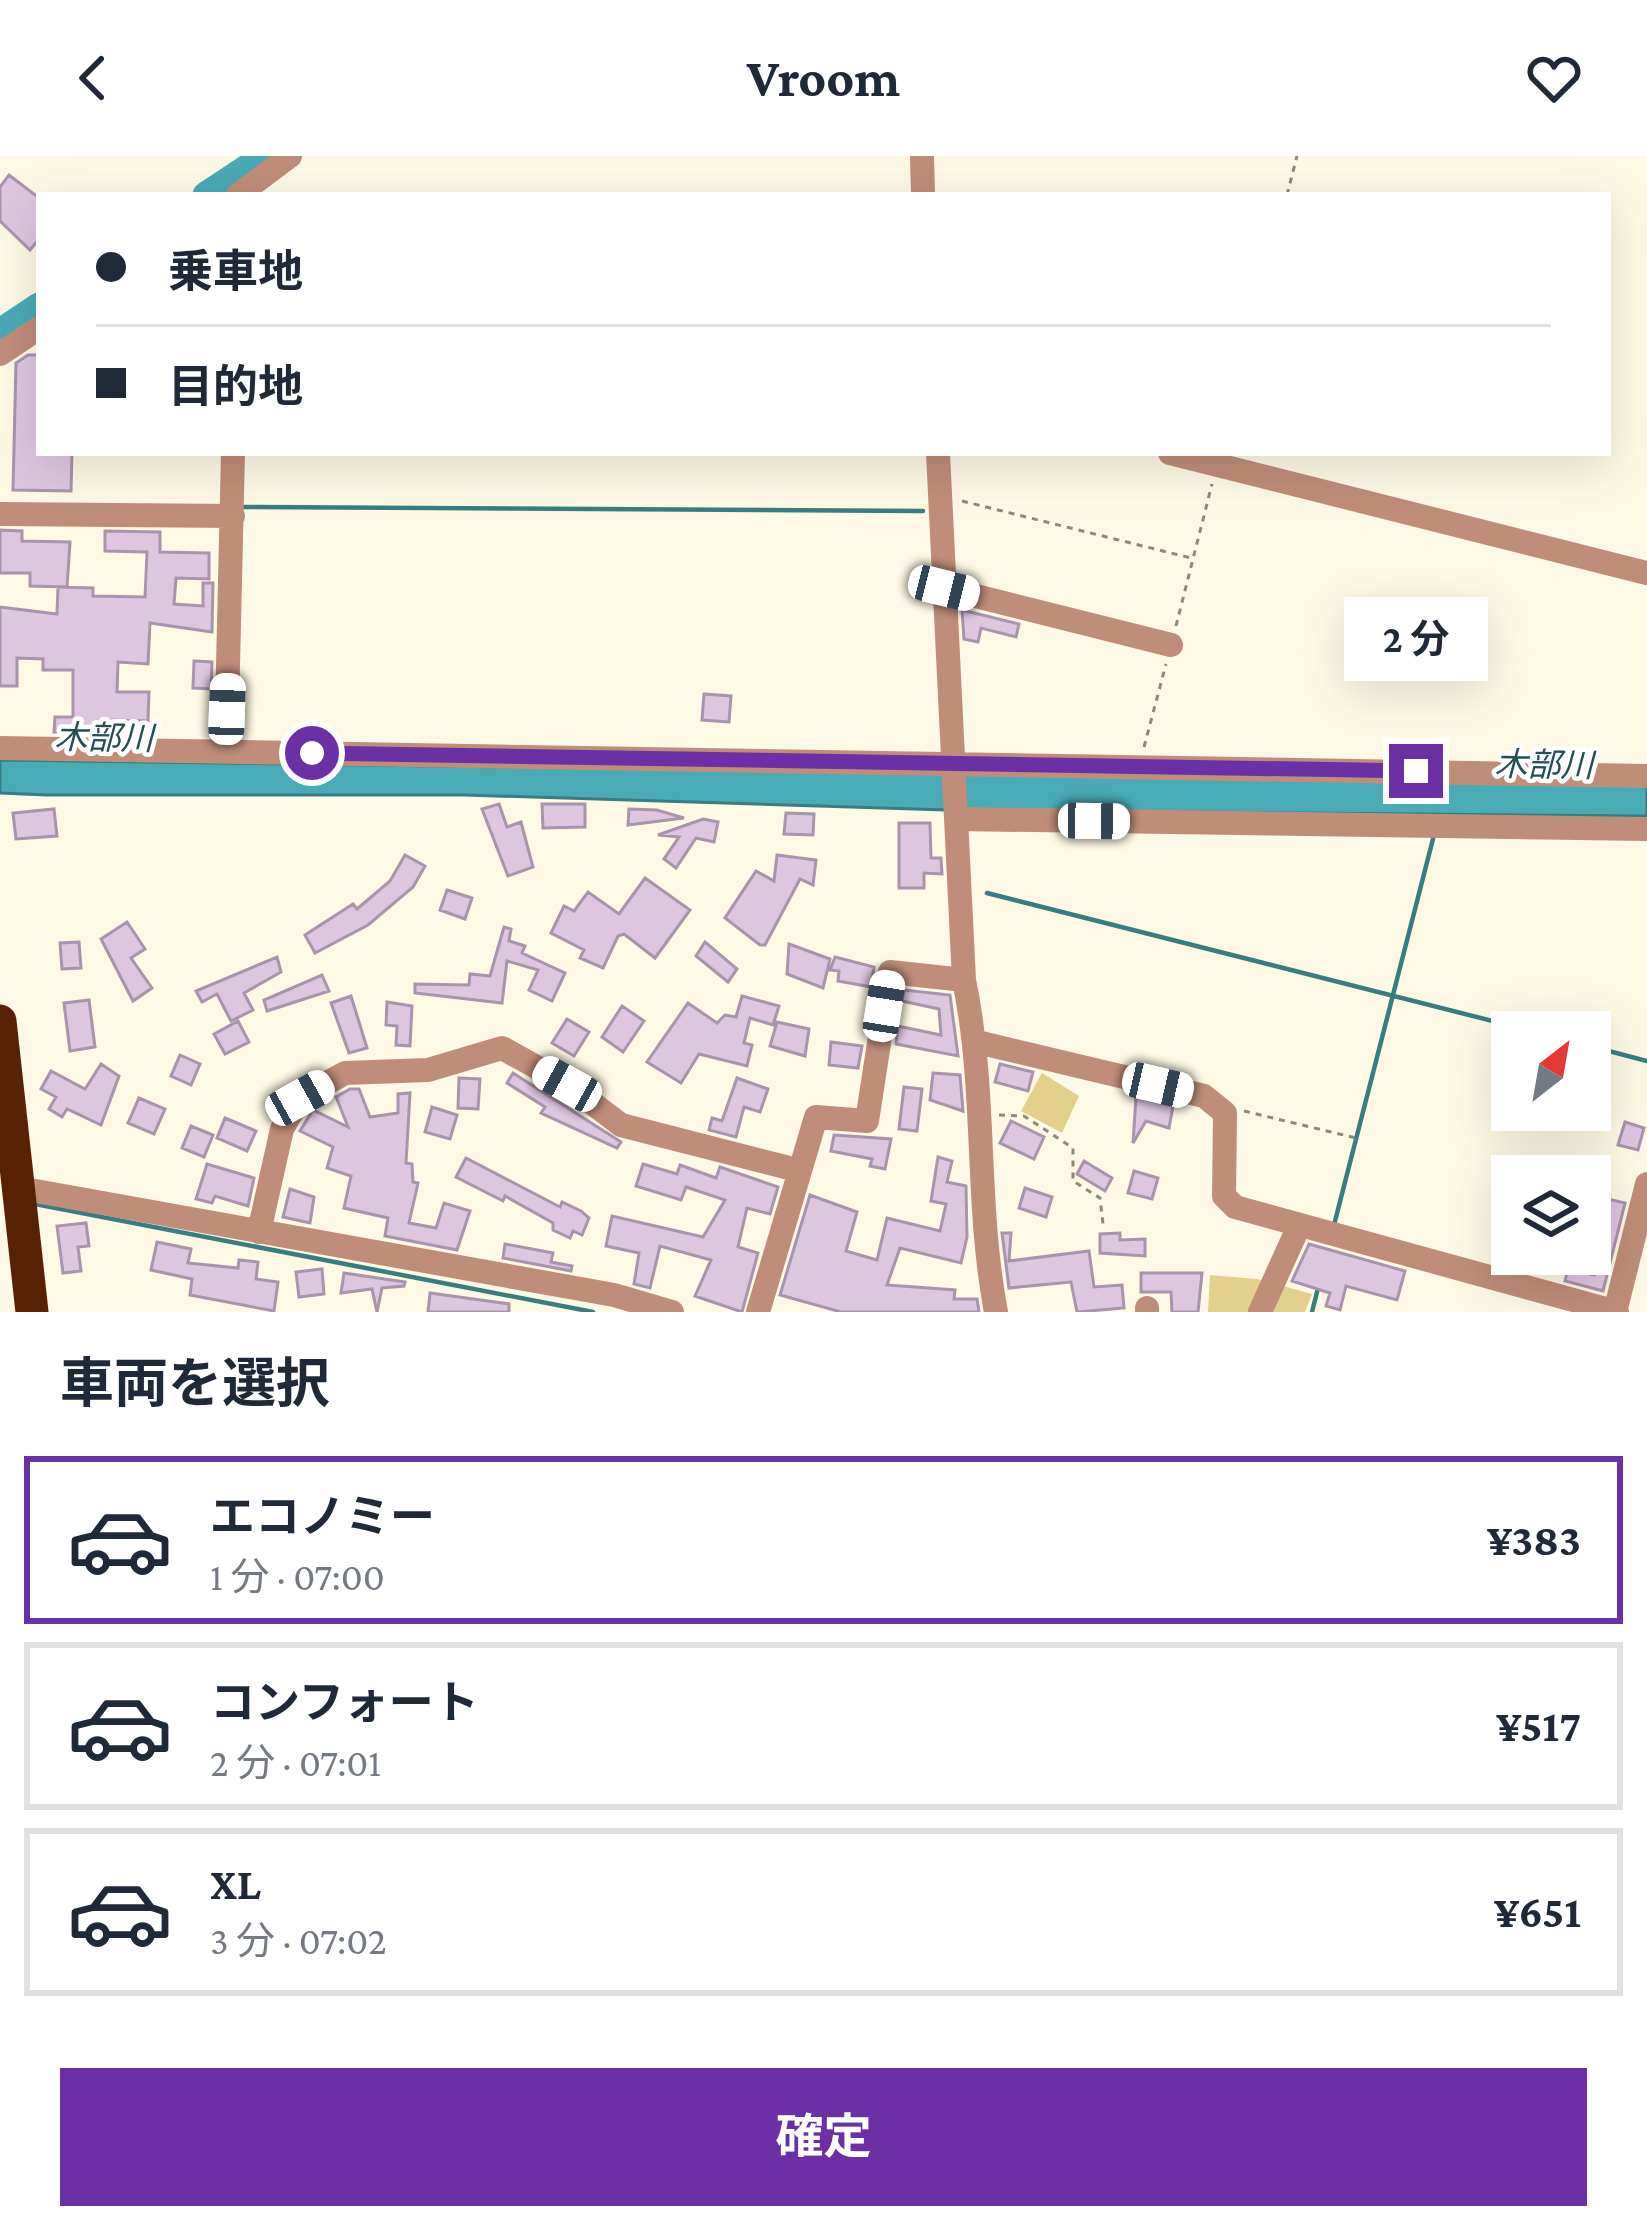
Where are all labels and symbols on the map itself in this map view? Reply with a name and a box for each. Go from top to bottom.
car [905,562,983,614]
callout: 2 分 [1344,597,1488,681]
car [208,672,246,746]
water label: 木部川 [54,718,157,757]
route start [285,726,339,780]
route end [1389,744,1443,798]
water label: 木部川 [1494,745,1597,784]
car [1058,802,1130,840]
car [861,968,907,1044]
north arrow [1491,1011,1611,1131]
car [527,1051,607,1117]
car [1119,1059,1197,1111]
car [260,1065,340,1131]

